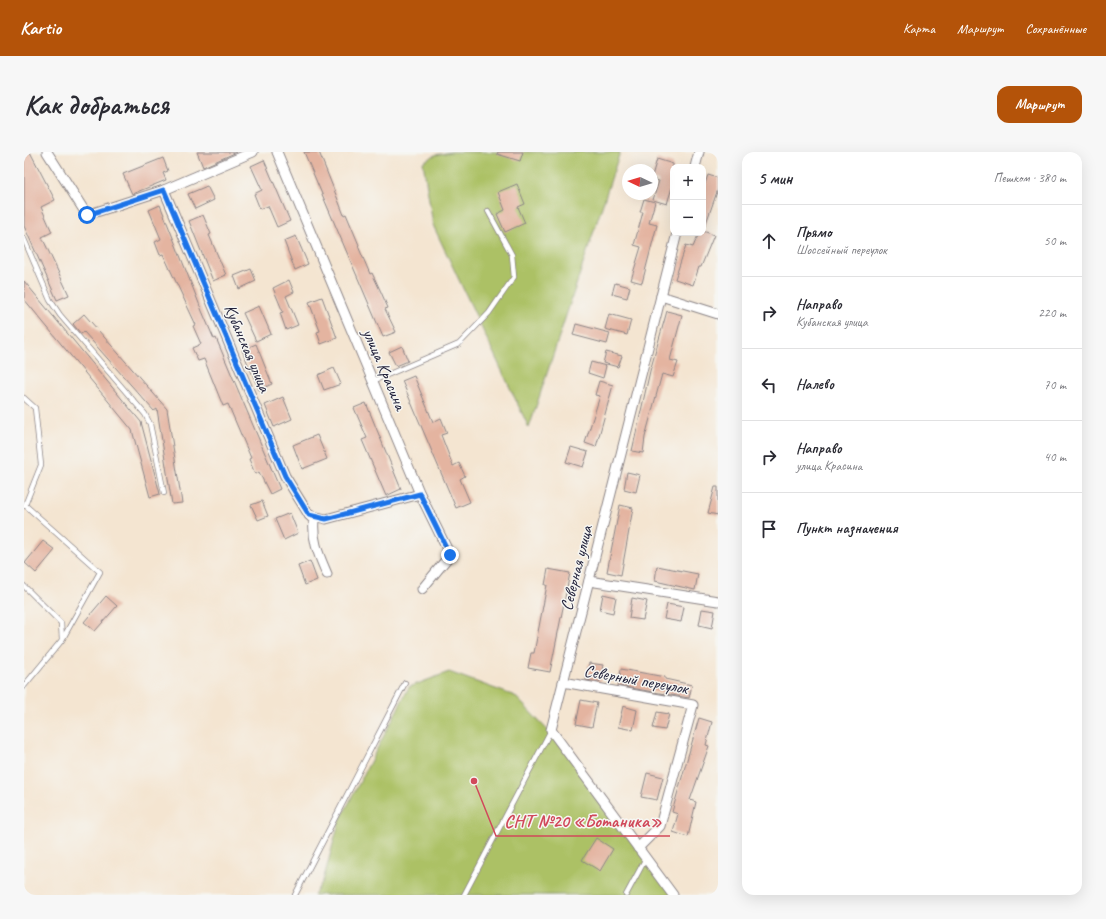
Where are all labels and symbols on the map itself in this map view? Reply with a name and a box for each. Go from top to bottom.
north arrow [622,164,658,200]
route start [78,206,96,224]
street label: Кубанская улица [220,301,276,397]
street label: улица Красина [358,324,412,415]
street label: Северная улица [556,522,598,613]
route end [441,546,459,564]
street label: Северный переулок [582,660,691,699]
callout: СНТ №20 «Ботаника» [496,806,670,836]
text: СНТ №20 «Ботаника» [504,810,662,832]

